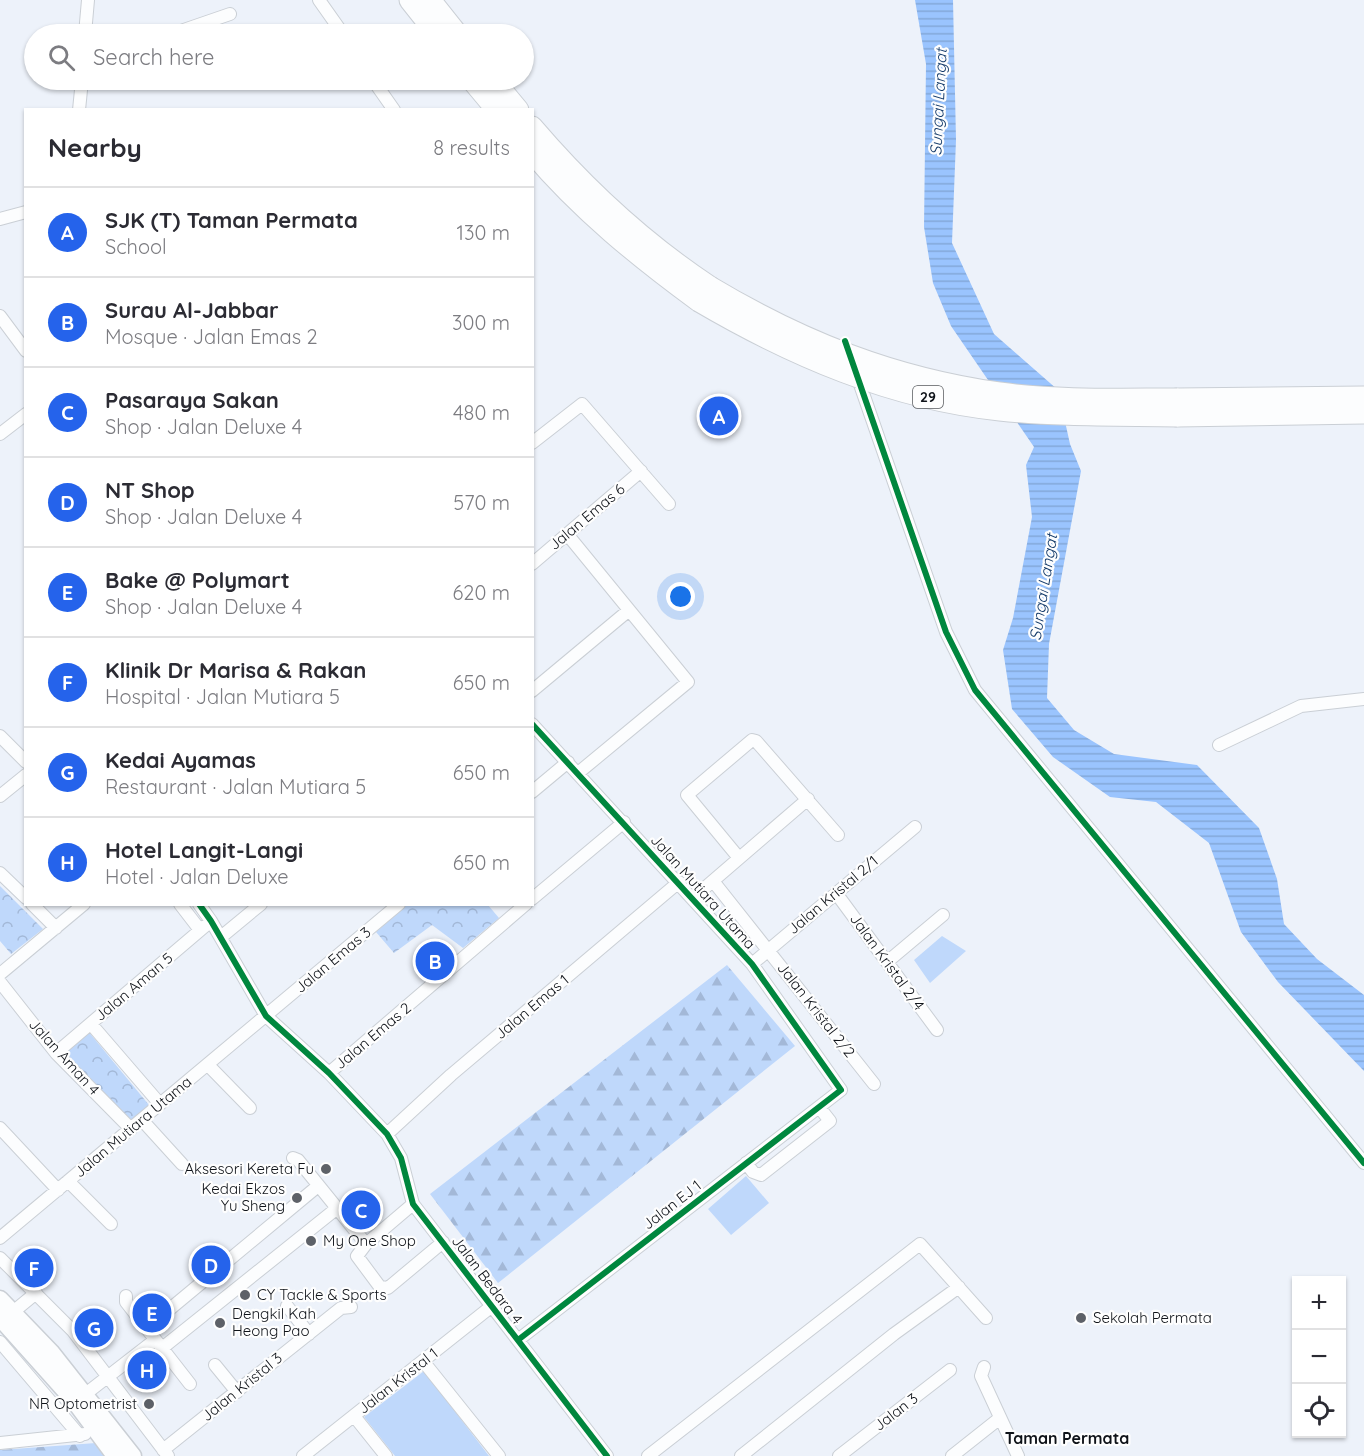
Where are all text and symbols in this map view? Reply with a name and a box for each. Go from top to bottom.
search box [24,24,534,90]
icon: search [45,41,78,74]
text: Search here [93,43,214,71]
water label: Sungai Langat [925,46,951,156]
text: Nearby [48,131,142,164]
text: 8 results [433,135,510,160]
text: SJK (T) Taman Permata [105,206,358,234]
text: A [61,220,74,245]
text: 130 m [457,220,510,245]
text: School [105,234,167,259]
text: Surau Al-Jabbar [105,296,279,324]
text: B [61,310,74,335]
text: 300 m [452,310,510,335]
text: Mosque · Jalan Emas 2 [105,324,318,349]
text: Pasaraya Sakan [105,386,279,414]
road number: 29 [913,386,943,408]
pin: A [700,394,738,438]
text: C [61,400,74,425]
text: 480 m [453,400,510,425]
text: Shop · Jalan Deluxe 4 [105,414,302,439]
text: NT Shop [105,476,195,504]
street label: Jalan Emas 6 [545,479,629,554]
text: D [60,490,75,515]
text: 570 m [453,490,510,515]
text: Shop · Jalan Deluxe 4 [105,504,302,529]
water label: Sungai Langat [1025,531,1062,642]
text: Bake @ Polymart [105,566,290,594]
text: E [62,580,73,605]
text: 620 m [453,580,510,605]
your location [666,582,695,611]
text: Shop · Jalan Deluxe 4 [105,594,302,619]
text: Klinik Dr Marisa & Rakan [105,656,366,684]
text: F [62,670,73,695]
text: 650 m [453,670,510,695]
text: Hospital · Jalan Mutiara 5 [105,684,340,709]
text: Kedai Ayamas [105,746,256,774]
text: G [61,760,74,785]
text: 650 m [453,760,510,785]
text: Restaurant · Jalan Mutiara 5 [105,774,366,799]
street label: Jalan Mutiara Utama [647,830,760,953]
text: Hotel Langit-Langi [105,836,303,864]
text: H [60,850,75,875]
text: 650 m [453,850,510,875]
street label: Jalan Kristal 2/1 [784,851,882,938]
text: Hotel · Jalan Deluxe [105,864,289,889]
street label: Jalan Kristal 2/4 [846,910,929,1014]
street label: Jalan Emas 3 [291,922,375,997]
pin: B [416,938,454,984]
street label: Jalan Aman 5 [91,948,177,1025]
street label: Jalan Kristal 2/2 [773,958,859,1061]
street label: Jalan Emas 1 [491,970,573,1043]
street label: Jalan Emas 2 [331,998,415,1073]
street label: Jalan Aman 4 [25,1015,104,1099]
street label: Jalan Mutiara Utama [70,1072,195,1181]
place label: Aksesori Kereta Fu [184,1159,314,1178]
marker: Aksesori Kereta Fu [319,1162,333,1176]
street label: Jalan EJ 1 [638,1176,705,1234]
place label: Kedai Ekzos Yu Sheng [202,1179,285,1215]
pin: C [342,1188,380,1232]
marker: Kedai Ekzos Yu Sheng [290,1191,304,1205]
place label: My One Shop [323,1231,416,1250]
street label: Jalan Bedara 4 [448,1232,527,1328]
marker: My One Shop [304,1234,318,1248]
pin: D [192,1242,230,1288]
pin: F [15,1246,54,1290]
map controls [1292,1276,1346,1438]
button: + [1292,1276,1346,1330]
place label: CY Tackle & Sports [257,1285,387,1304]
marker: CY Tackle & Sports [238,1288,252,1302]
pin: E [132,1290,172,1336]
place label: Dengkil Kah Heong Pao [232,1304,316,1340]
pin: G [74,1306,113,1350]
place label: Sekolah Permata [1093,1308,1212,1327]
marker: Sekolah Permata [1074,1311,1088,1325]
marker: Dengkil Kah Heong Pao [213,1316,227,1330]
button: − [1292,1330,1346,1384]
street label: Jalan Kristal 1 [354,1343,441,1418]
pin: H [128,1348,166,1392]
street label: Jalan Kristal 3 [197,1348,286,1425]
button: locate [1292,1384,1346,1438]
street label: Jalan 3 [870,1388,922,1435]
place label: NR Optometrist [29,1394,137,1413]
marker: NR Optometrist [142,1397,156,1411]
district label: Taman Permata [1005,1428,1129,1448]

